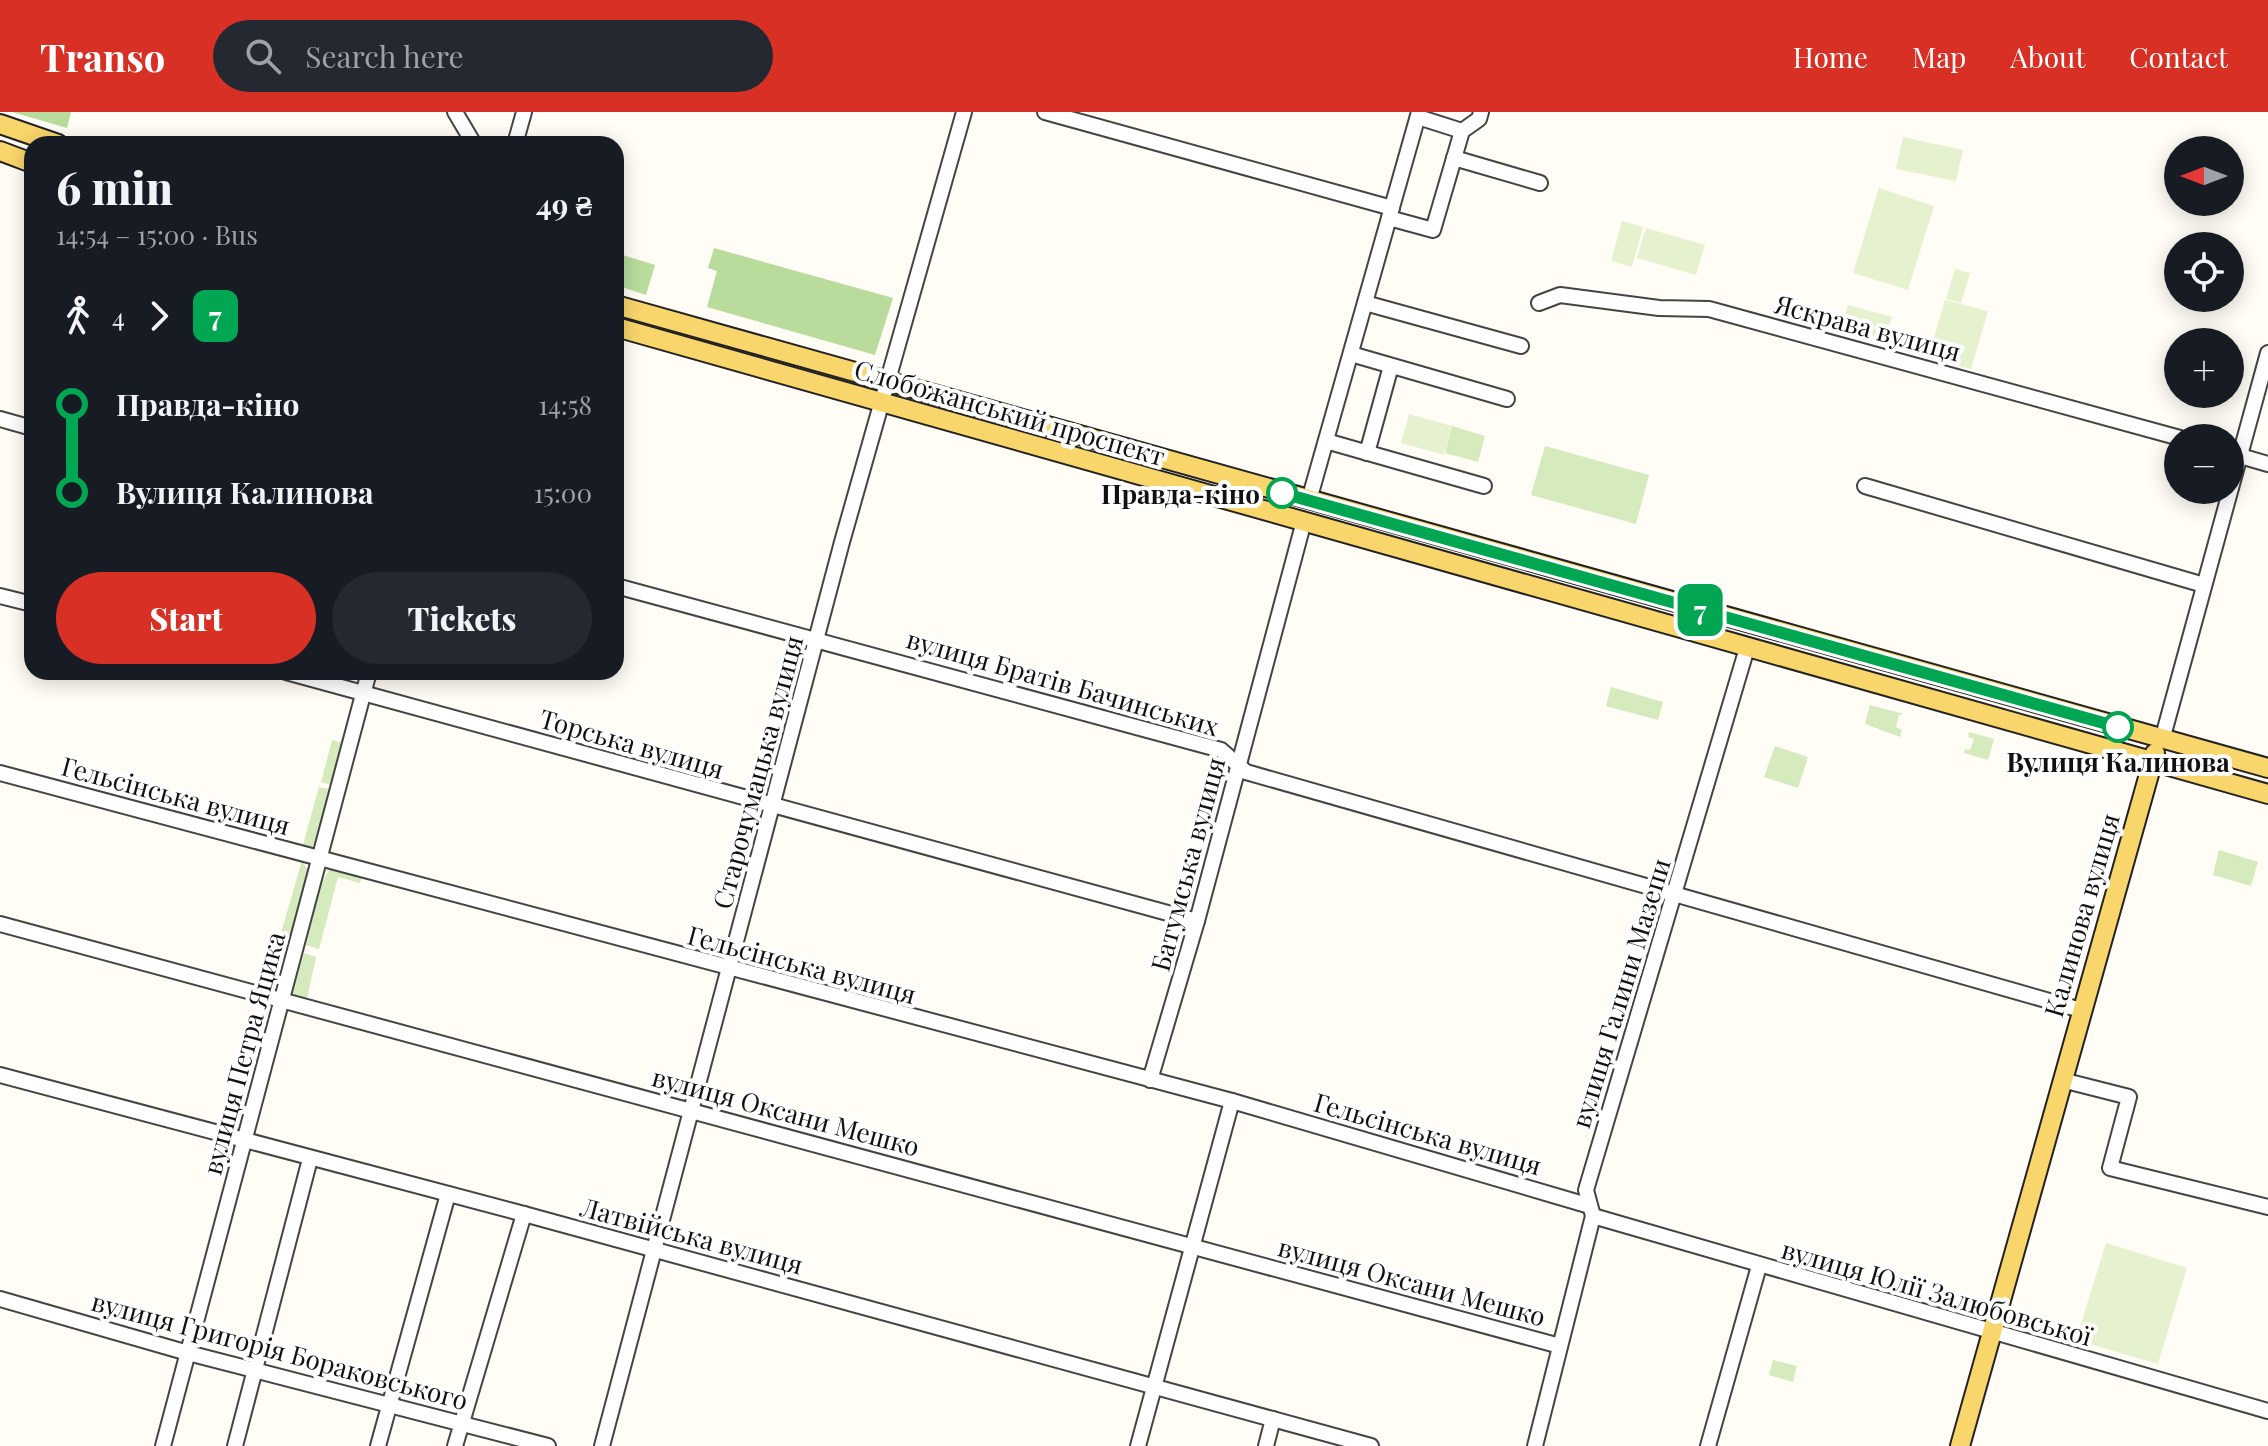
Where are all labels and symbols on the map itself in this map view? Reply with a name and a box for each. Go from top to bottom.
north arrow [2164,136,2244,216]
street label: Яскрава вулиця [1770,285,1965,369]
street label: Слобожанський проспект [851,351,1169,473]
place label: Правда-кіно [1101,476,1260,511]
marker: Правда-кіно [1267,478,1297,508]
line badge: 7 [1674,584,1726,636]
street label: вулиця Братів Бачинських [903,621,1224,743]
street label: Старочумацька вулиця [704,631,810,913]
street label: Торська вулиця [536,700,728,786]
marker: Вулиця Калинова [2103,712,2133,742]
place label: Вулиця Калинова [2006,744,2230,779]
street label: Гельсінська вулиця [58,748,294,842]
street label: Батумська вулиця [1142,753,1232,975]
street label: Калинова вулиця [2035,809,2127,1021]
street label: вулиця Галини Мазепи [1562,854,1678,1132]
street label: Гельсінська вулиця [684,917,920,1011]
street label: вулиця Петра Яцика [194,928,292,1178]
street label: вулиця Оксани Мешко [648,1058,924,1164]
street label: Гельсінська вулиця [1310,1084,1546,1182]
street label: Латвійська вулиця [576,1188,807,1282]
street label: вулиця Оксани Мешко [1274,1228,1550,1334]
street label: вулиця Юлії Залюбовської [1778,1231,2097,1353]
street label: вулиця Григорія Бораковського [88,1283,472,1417]

